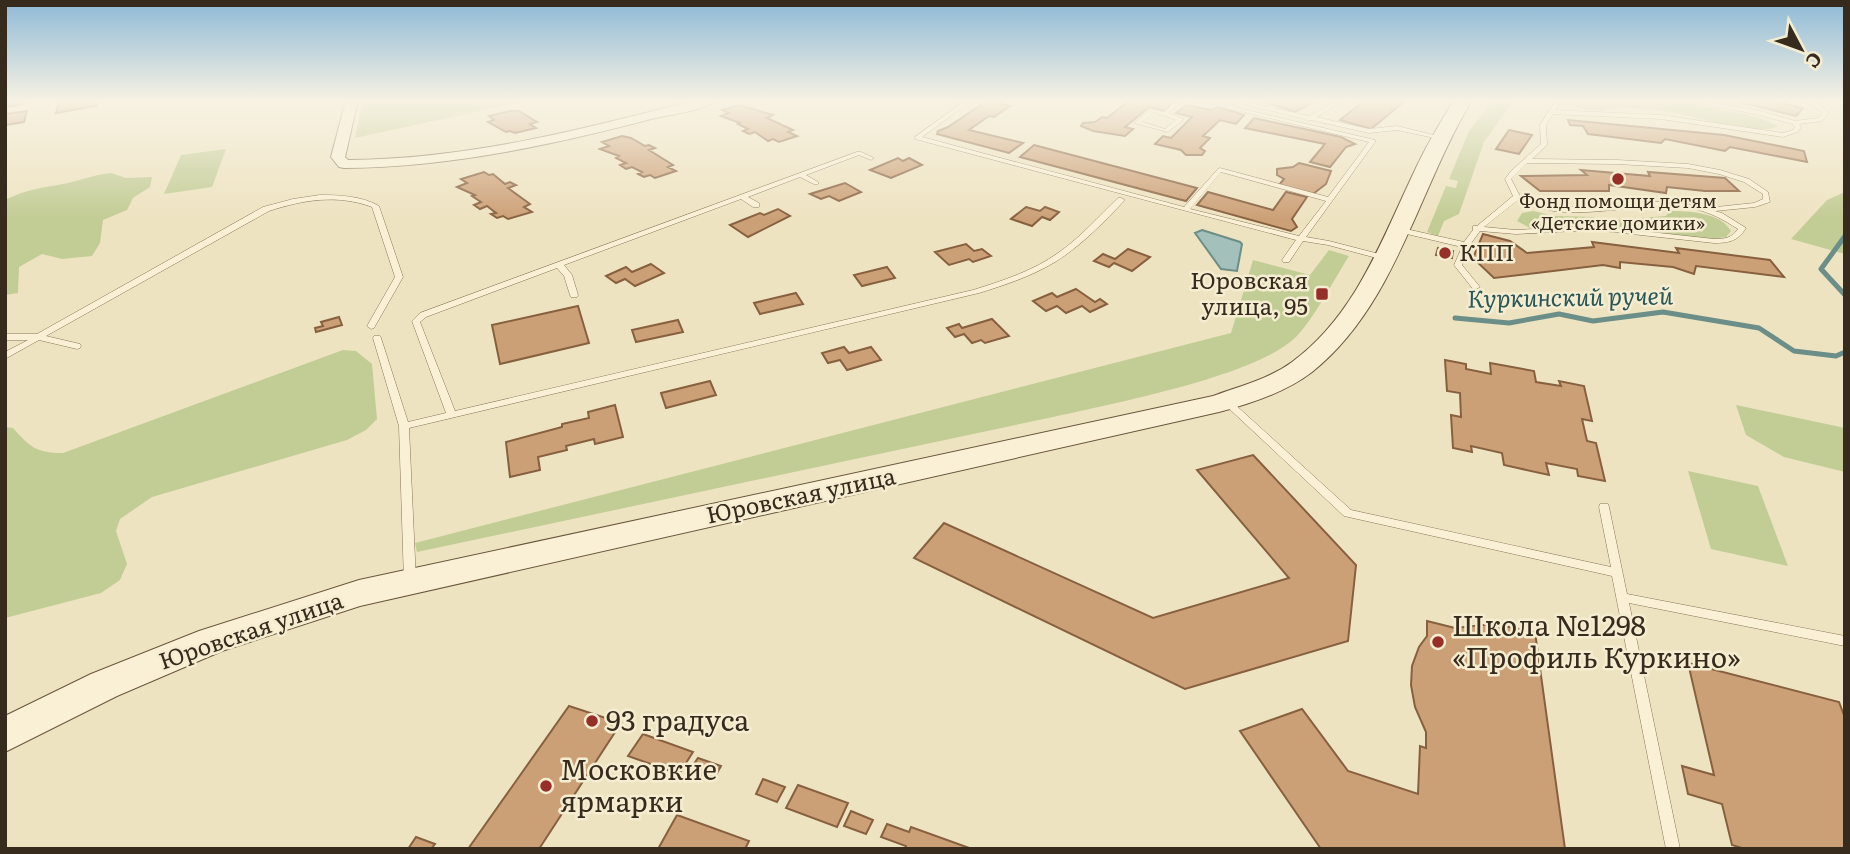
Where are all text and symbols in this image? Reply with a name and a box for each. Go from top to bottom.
north arrow [1766,14,1836,84]
text: С [1800,47,1830,75]
marker: Фонд помощи детям «Детские домики» [1610,171,1626,187]
place label: Фонд помощи детям «Детские домики» [1519,186,1717,236]
place label: КПП [1459,234,1514,268]
marker: КПП [1437,245,1453,261]
place label: Юровская улица, 95 [1190,262,1308,322]
water label: Куркинский ручей [1467,276,1674,315]
marker: Юровская улица, 95 [1314,286,1330,302]
street label: Юровская улица [703,457,899,531]
street label: Юровская улица [154,581,348,677]
place label: Школа №1298 «Профиль Куркино» [1452,603,1741,677]
marker: Школа №1298 «Профиль Куркино» [1430,634,1446,650]
place label: 93 градуса [606,698,749,740]
marker: 93 градуса [584,713,600,729]
place label: Московкие ярмарки [560,747,717,821]
marker: Московкие ярмарки [538,778,554,794]

